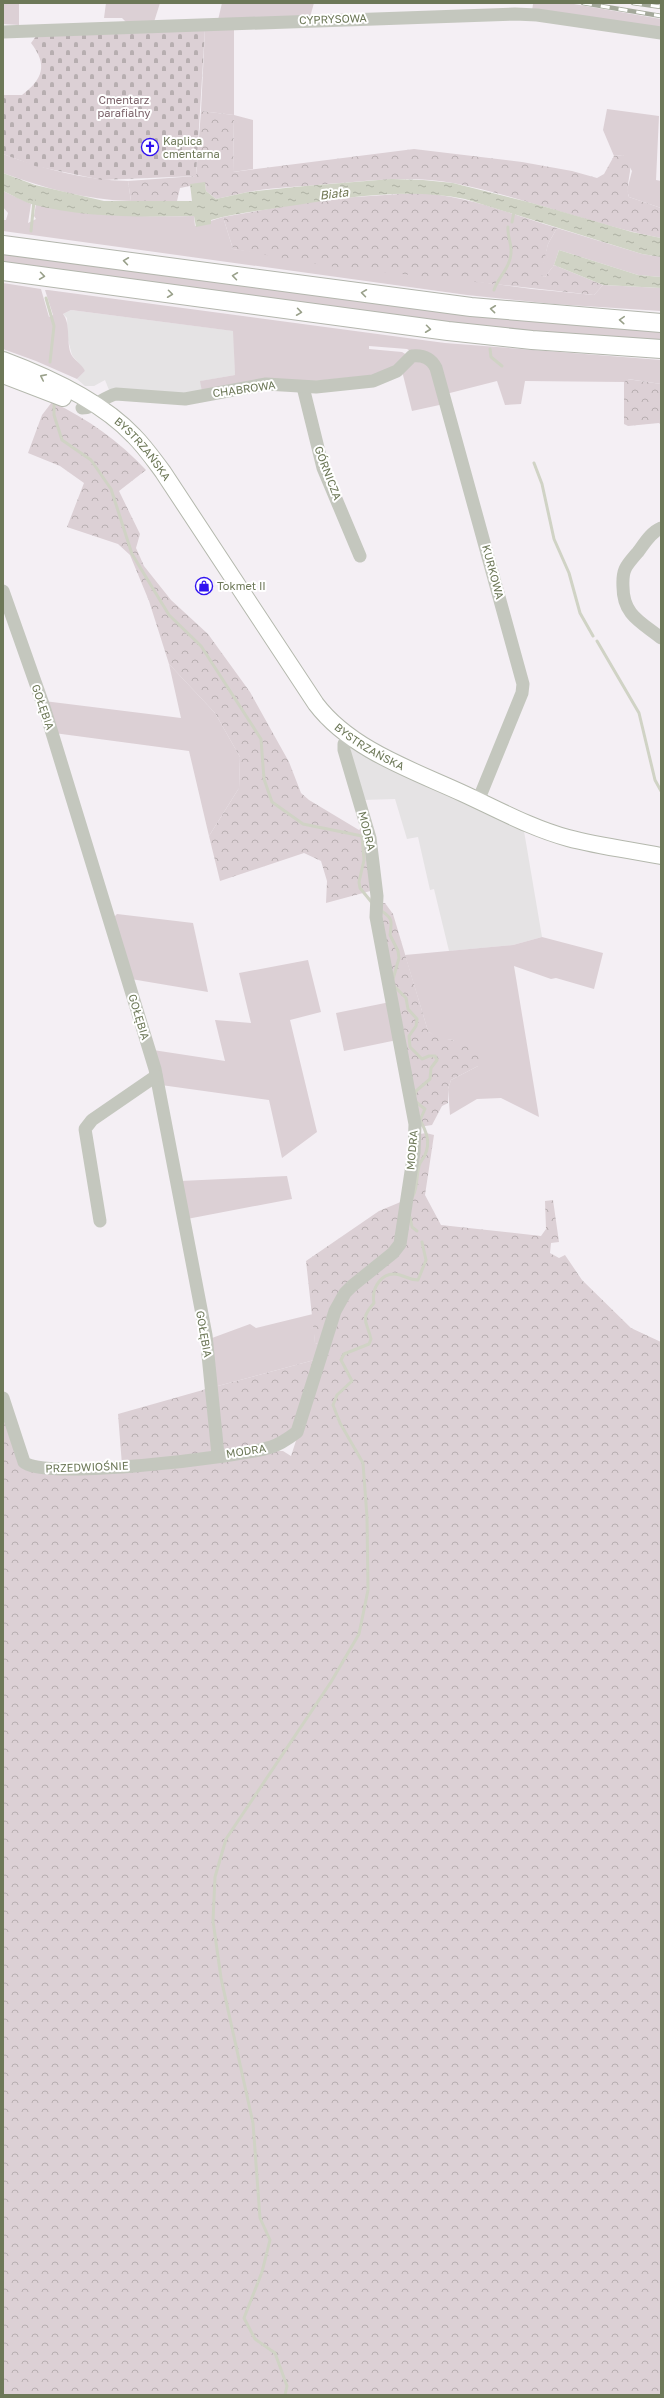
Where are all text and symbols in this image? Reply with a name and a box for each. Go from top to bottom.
street label: CYPRYSOWA [299,11,368,26]
park label: Cmentarz parafialny [98,93,150,119]
place label: Kaplica cmentarna [163,134,220,160]
church icon: Kaplica cmentarna [140,137,160,157]
water label: Biała [319,184,350,203]
one-way arrow [123,257,129,266]
one-way arrow [39,271,45,280]
one-way arrow [232,272,238,281]
one-way arrow [167,289,173,298]
one-way arrow [361,289,367,298]
one-way arrow [490,305,496,314]
one-way arrow [296,307,302,316]
one-way arrow [619,316,625,325]
one-way arrow [425,324,431,333]
one-way arrow [40,374,47,382]
street label: CHABROWA [212,378,277,399]
street label: BYSTRZAŃSKA [112,414,174,483]
street label: GÓRNICZA [312,444,345,502]
street label: KURKOWA [480,543,507,601]
shop icon: Tokmet II [194,576,214,596]
place label: Tokmet II [217,579,266,592]
street label: GOŁĘBIA [30,682,58,732]
street label: BYSTRZAŃSKA [332,720,407,773]
street label: MODRA [356,810,379,853]
street label: GOŁĘBIA [126,992,153,1042]
street label: MODRA [403,1129,420,1171]
street label: GOŁĘBIA [194,1309,215,1359]
street label: MODRA [225,1441,267,1460]
street label: PRZEDWIOŚNIE [45,1459,129,1474]

